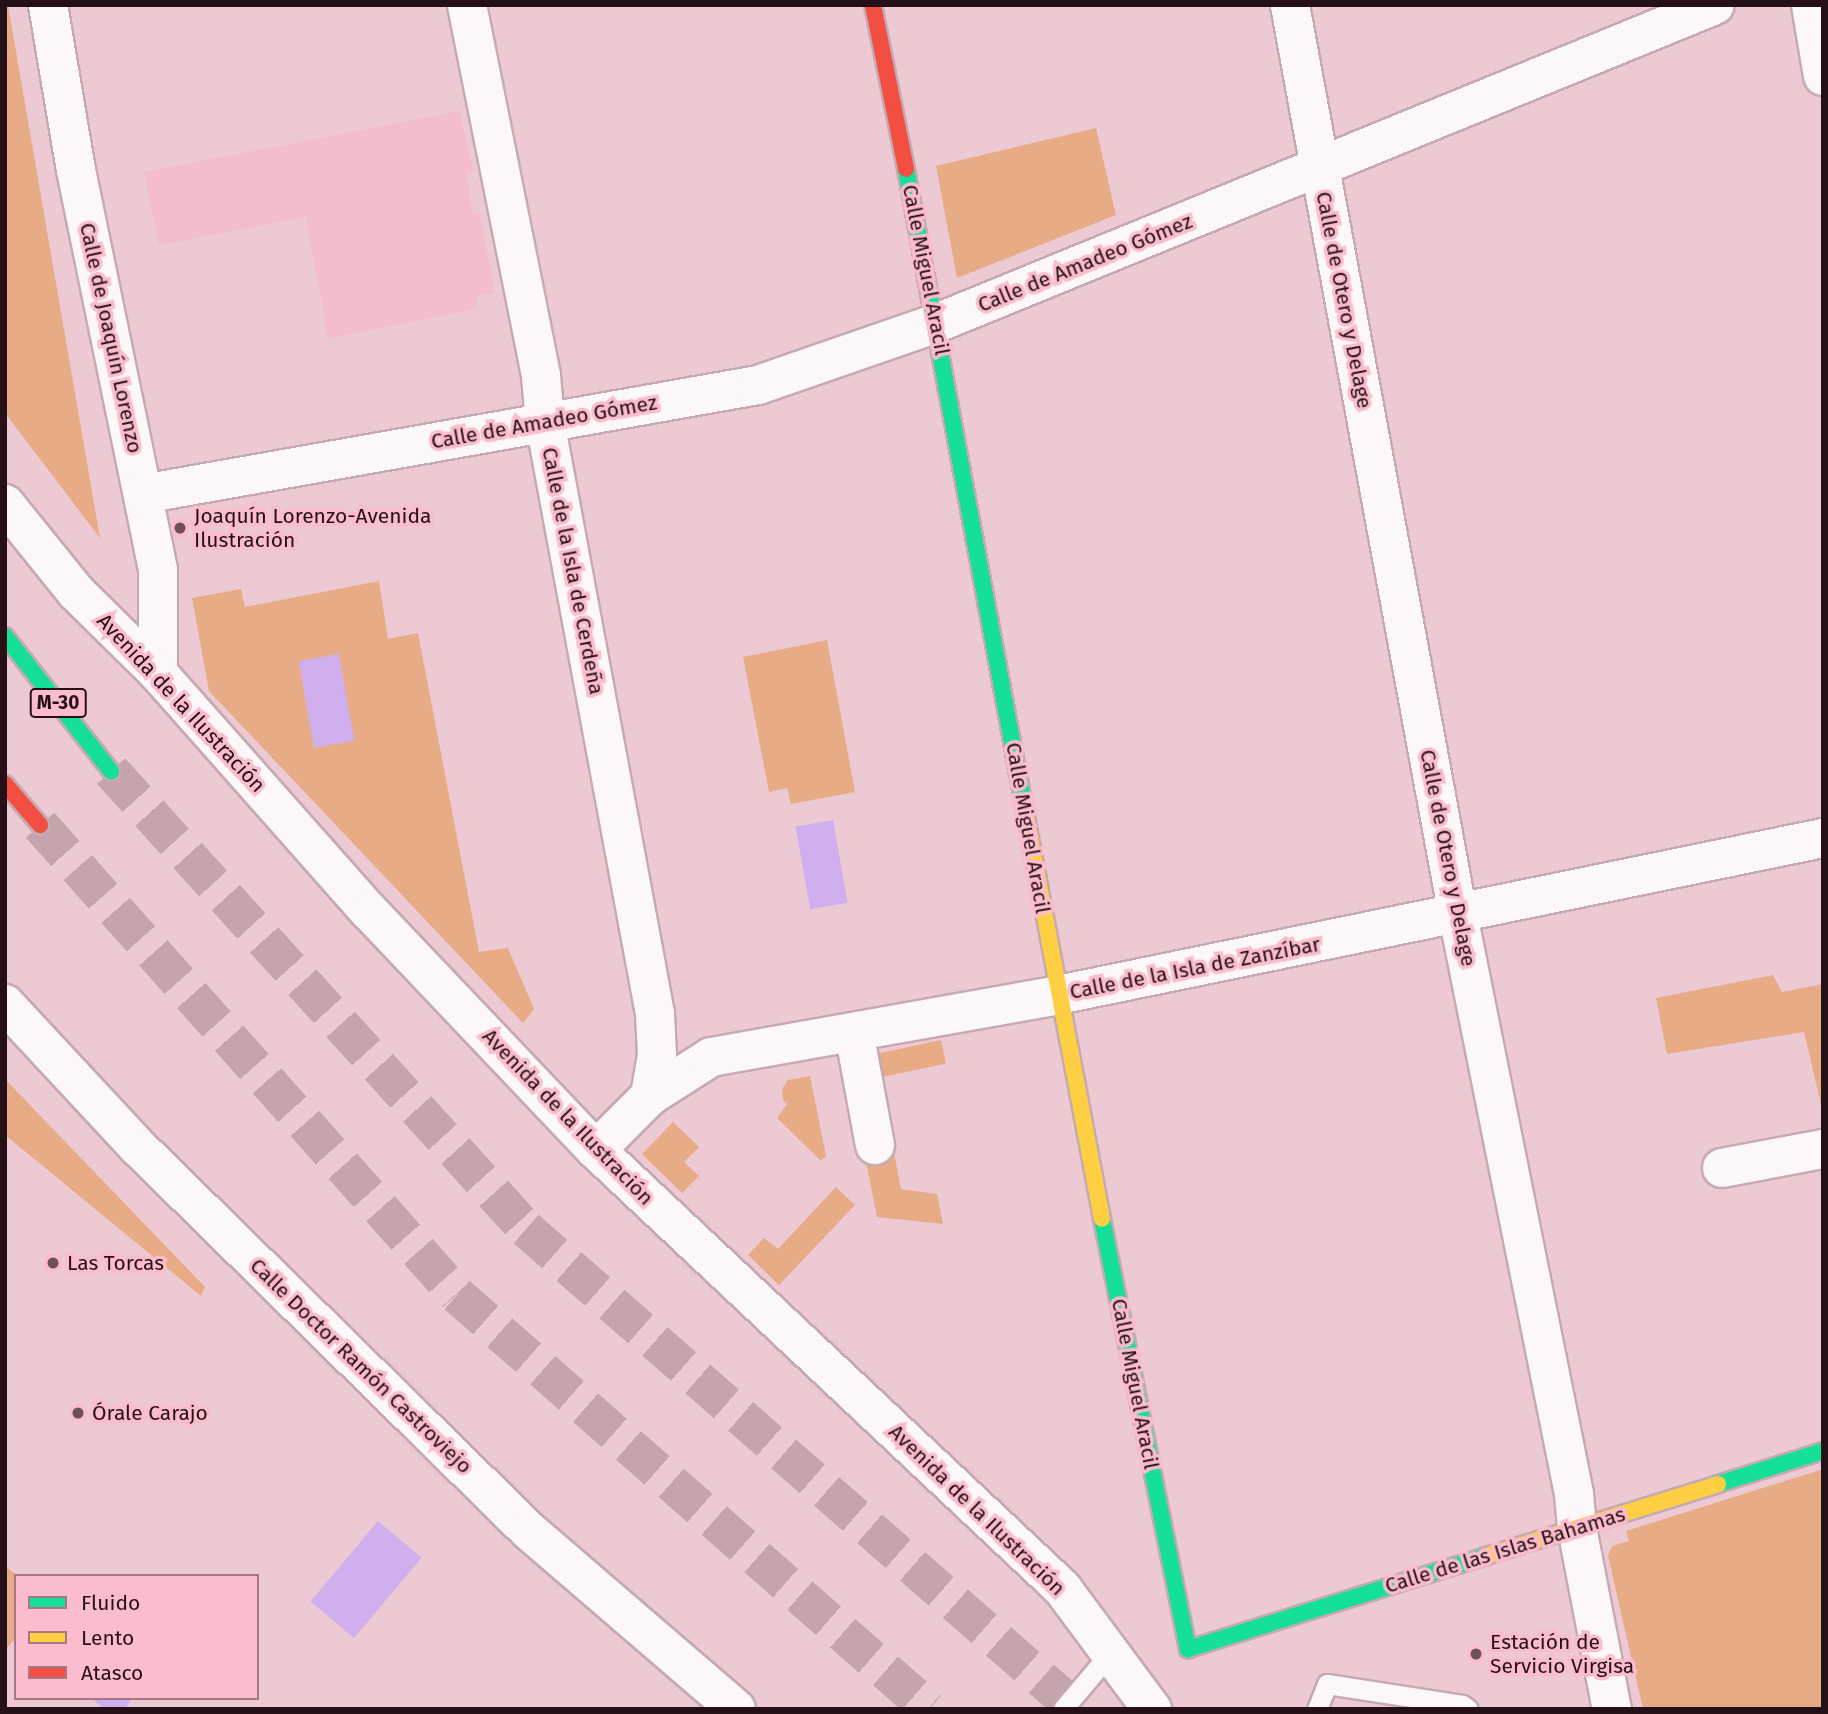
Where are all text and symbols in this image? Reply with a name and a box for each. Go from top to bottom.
street label: Calle Miguel Aracil [897,183,955,357]
street label: Calle de Otero y Delage [1311,189,1377,411]
street label: Calle de Amadeo Gómez [974,208,1196,318]
street label: Calle de Joaquín Lorenzo [74,221,148,455]
street label: Calle de Amadeo Gómez [429,390,659,454]
street label: Calle de la Isla de Cerdeña [537,445,609,697]
place label: Joaquín Lorenzo-Avenida Ilustración [194,503,431,553]
marker: Joaquín Lorenzo-Avenida Ilustración [172,520,188,536]
street label: Avenida de la Ilustración [92,608,270,798]
road number: M-30 [28,688,88,718]
street label: Calle Miguel Aracil [1001,740,1055,916]
street label: Calle de Otero y Delage [1415,747,1481,969]
street label: Calle de la Isla de Zanzíbar [1068,931,1322,1005]
street label: Avenida de la Ilustración [477,1024,659,1210]
place label: Las Torcas [67,1250,164,1276]
street label: Calle Doctor Ramón Castroviejo [245,1253,477,1479]
marker: Las Torcas [45,1255,61,1271]
street label: Calle Miguel Aracil [1106,1297,1164,1471]
place label: Órale Carajo [92,1400,208,1426]
marker: Órale Carajo [70,1405,86,1421]
street label: Avenida de la Ilustración [884,1419,1070,1601]
street label: Calle de las Islas Bahamas [1382,1501,1628,1599]
legend [14,1574,259,1700]
text: Fluido [81,1590,140,1616]
text: Lento [81,1625,134,1651]
place label: Estación de Servicio Virgisa [1490,1629,1634,1679]
marker: Estación de Servicio Virgisa [1468,1646,1484,1662]
text: Atasco [81,1660,143,1686]

